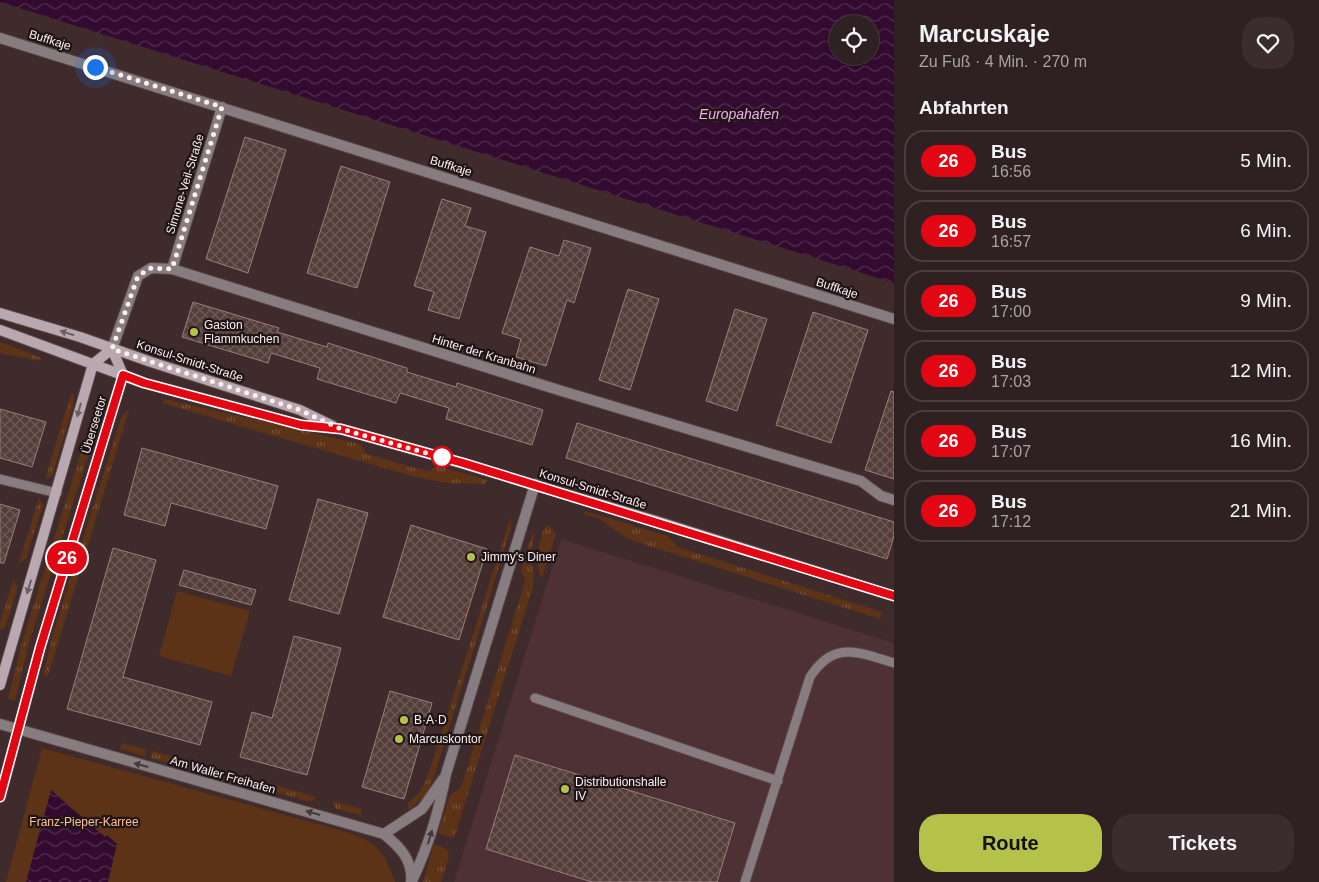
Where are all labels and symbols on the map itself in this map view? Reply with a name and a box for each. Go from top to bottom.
street label: Buffkaje [27,27,73,53]
your location [83,55,108,80]
water label: Europahafen [699,106,779,122]
street label: Simone-Veil-Straße [163,132,207,236]
street label: Buffkaje [428,153,474,179]
street label: Buffkaje [814,275,860,301]
place label: Gaston Flammkuchen [204,318,279,346]
marker: Gaston Flammkuchen [188,326,200,338]
one-way arrow [59,328,74,336]
street label: Hinter der Kranbahn [430,332,538,376]
street label: Konsul-Smidt-Straße [135,337,245,385]
street label: Überseetor [79,395,109,455]
one-way arrow [75,403,83,418]
unlabelled marker [431,446,453,468]
street label: Konsul-Smidt-Straße [538,466,649,512]
line badge: 26 [44,542,90,574]
place label: Jimmy's Diner [481,550,556,564]
marker: Jimmy's Diner [465,551,477,563]
one-way arrow [24,580,32,595]
place label: B·A·D [414,713,447,727]
marker: B·A·D [398,714,410,726]
place label: Marcuskontor [409,732,482,746]
marker: Marcuskontor [393,733,405,745]
street label: Am Waller Freihafen [169,753,277,797]
one-way arrow [134,761,149,769]
place label: Distributionshalle IV [575,775,667,803]
marker: Distributionshalle IV [559,783,571,795]
one-way arrow [305,809,320,817]
park label: Franz-Pieper-Karree [29,815,139,829]
one-way arrow [426,829,434,844]

